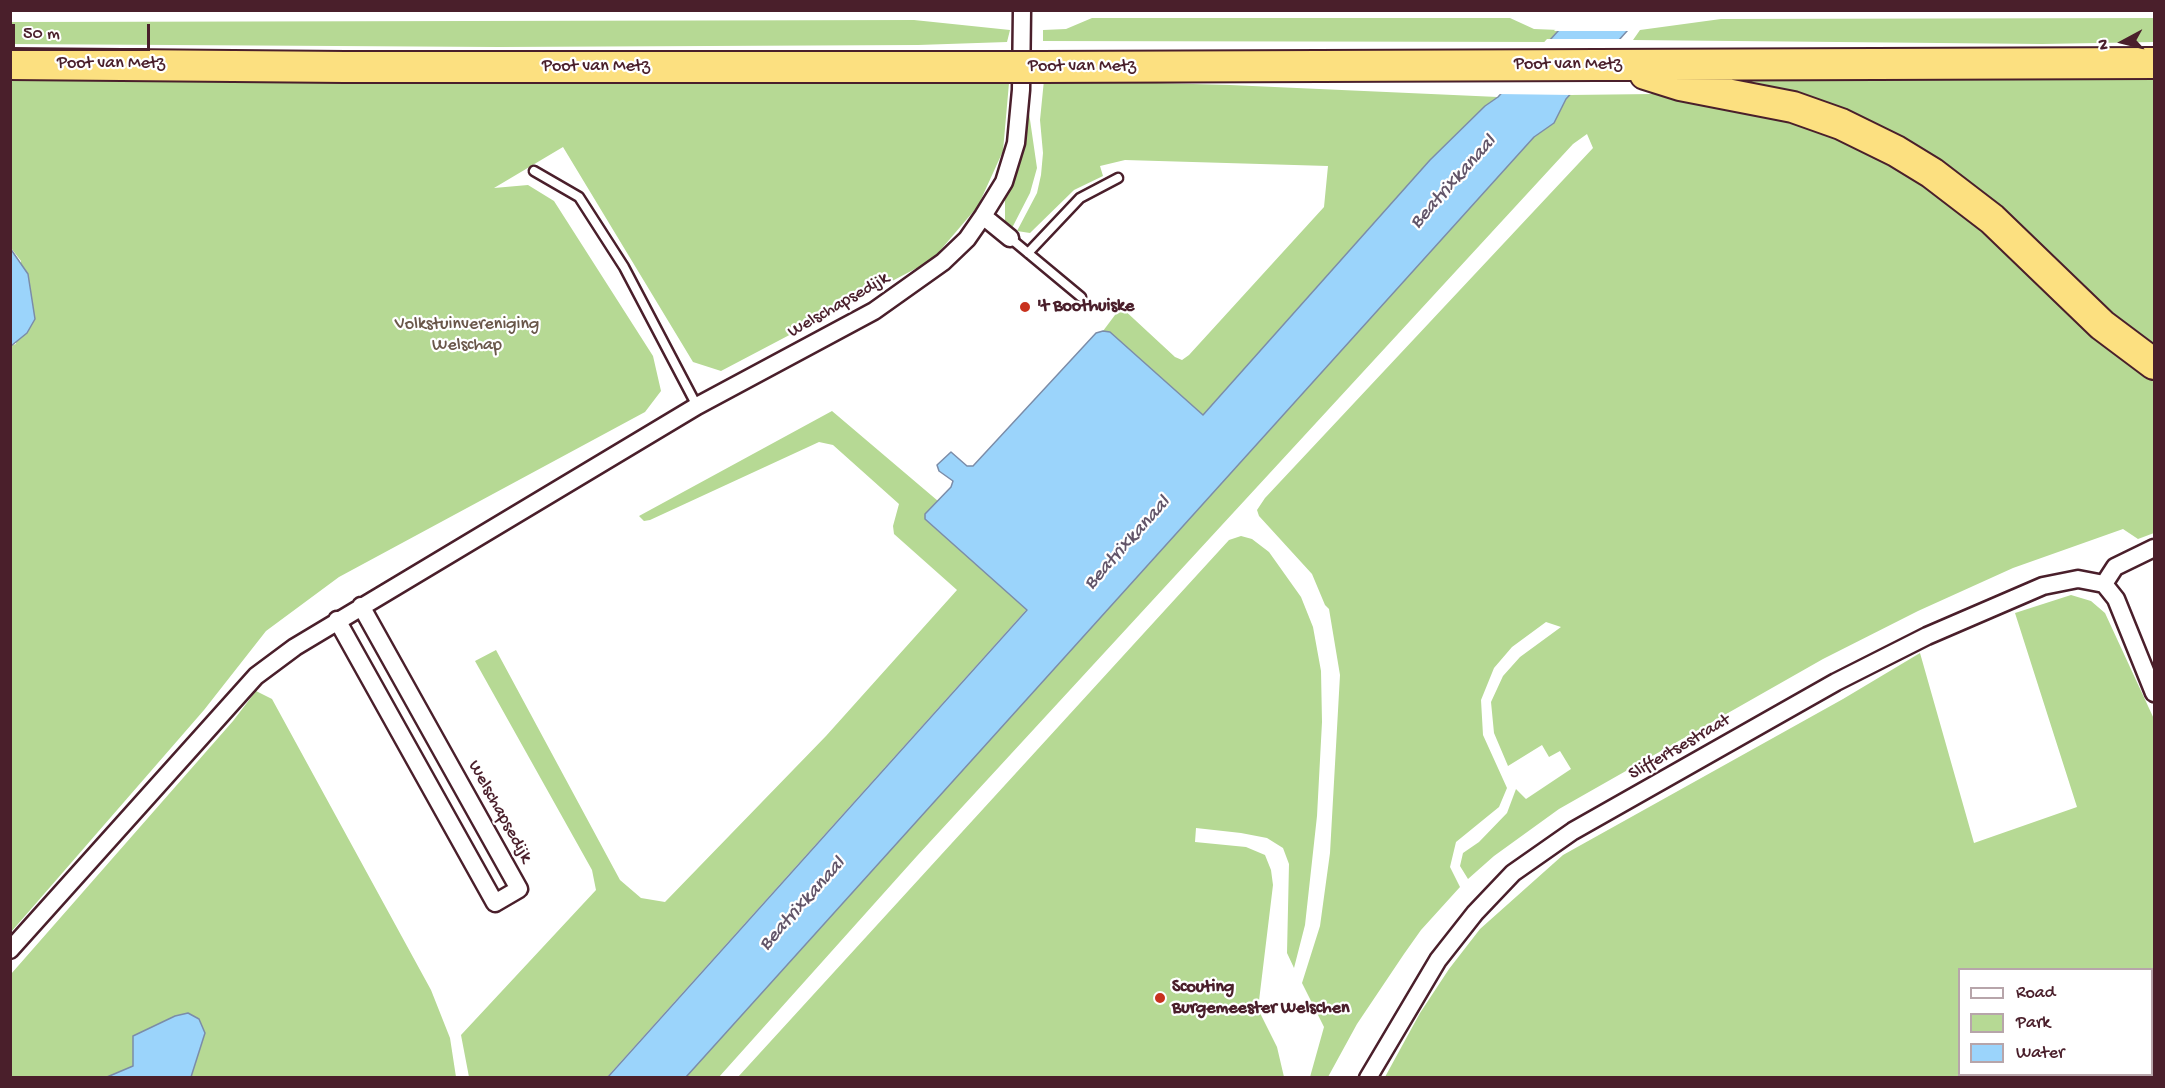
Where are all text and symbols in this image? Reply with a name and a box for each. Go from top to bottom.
scale bar [15,12,153,50]
north arrow [2093,12,2153,72]
text: 50 m [23,24,60,45]
text: N [2095,38,2115,51]
street label: Poot van Metz [57,53,165,75]
street label: Poot van Metz [1514,54,1622,76]
street label: Poot van Metz [542,56,650,78]
street label: Poot van Metz [1028,56,1136,78]
water label: Beatrixkanaal [1406,131,1502,235]
street label: Welschapsedijk [784,268,894,344]
place label: 't Boothuiske [1037,296,1134,318]
marker: 't Boothuiske [1018,300,1032,314]
park label: Volkstuinvereniging Welschap [395,314,539,356]
water label: Beatrixkanaal [1080,492,1176,596]
street label: Sliffertsestraat [1625,710,1735,786]
street label: Welschapsedijk [462,757,536,867]
water label: Beatrixkanaal [755,853,851,957]
legend [1958,968,2153,1076]
place label: Scouting Burgemeester Welschen [1172,977,1350,1020]
text: Road [2016,983,2055,1004]
marker: Scouting Burgemeester Welschen [1153,991,1167,1005]
text: Park [2016,1013,2050,1034]
text: Water [2016,1043,2064,1064]

